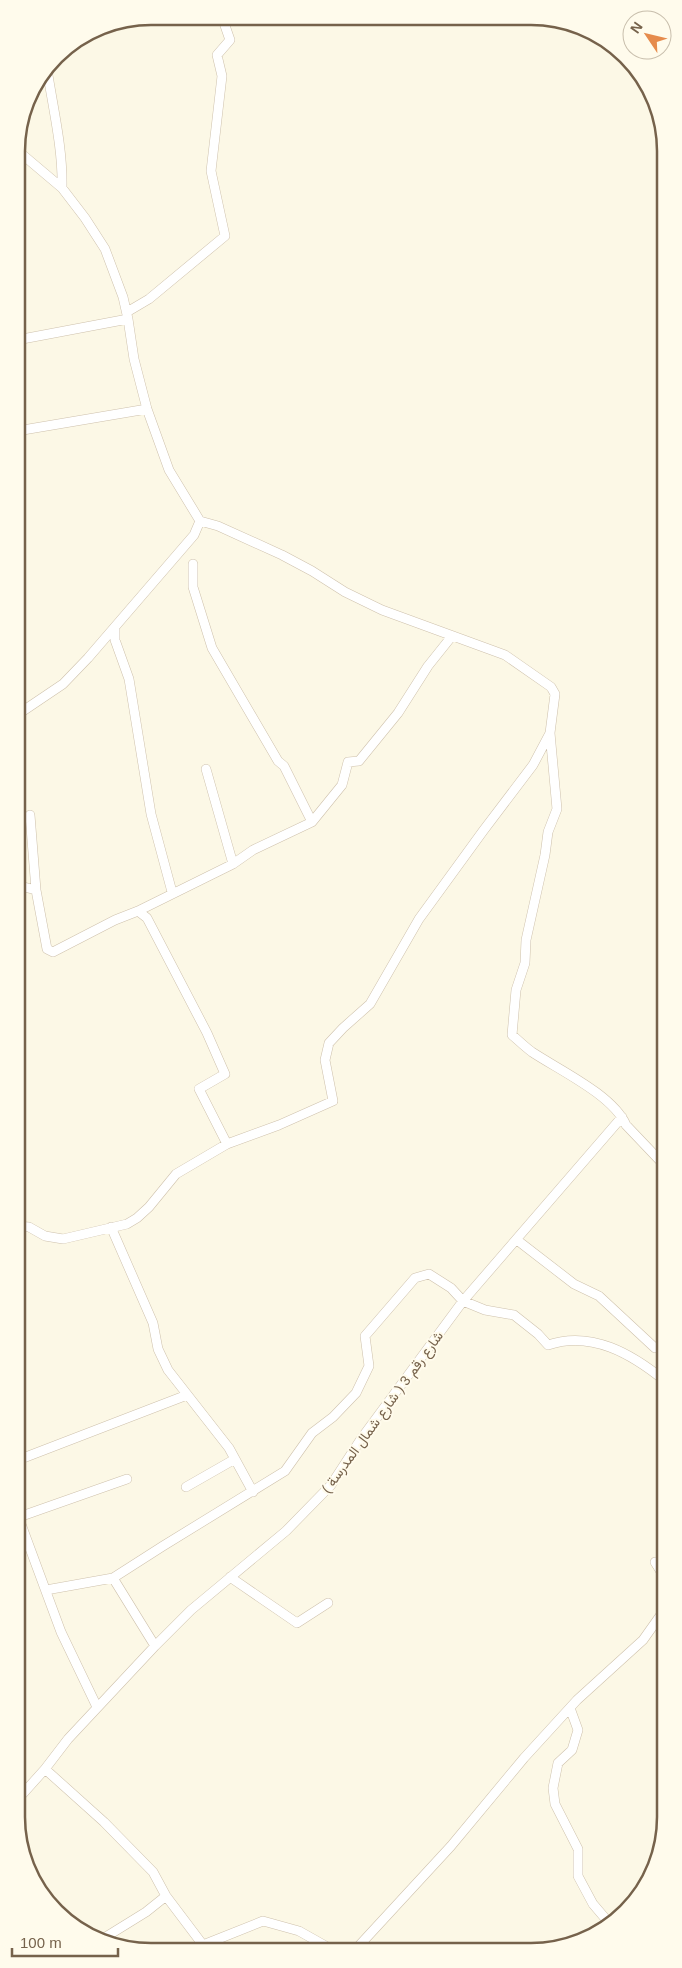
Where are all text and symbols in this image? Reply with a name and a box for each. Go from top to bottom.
north arrow [622,10,672,60]
text: N [627,19,646,36]
street label: شارع رقم 3 ( شارع شمال المدرسة ) [318,1328,449,1498]
scale bar [12,1926,119,1958]
text: 100 m [20,1934,62,1951]

